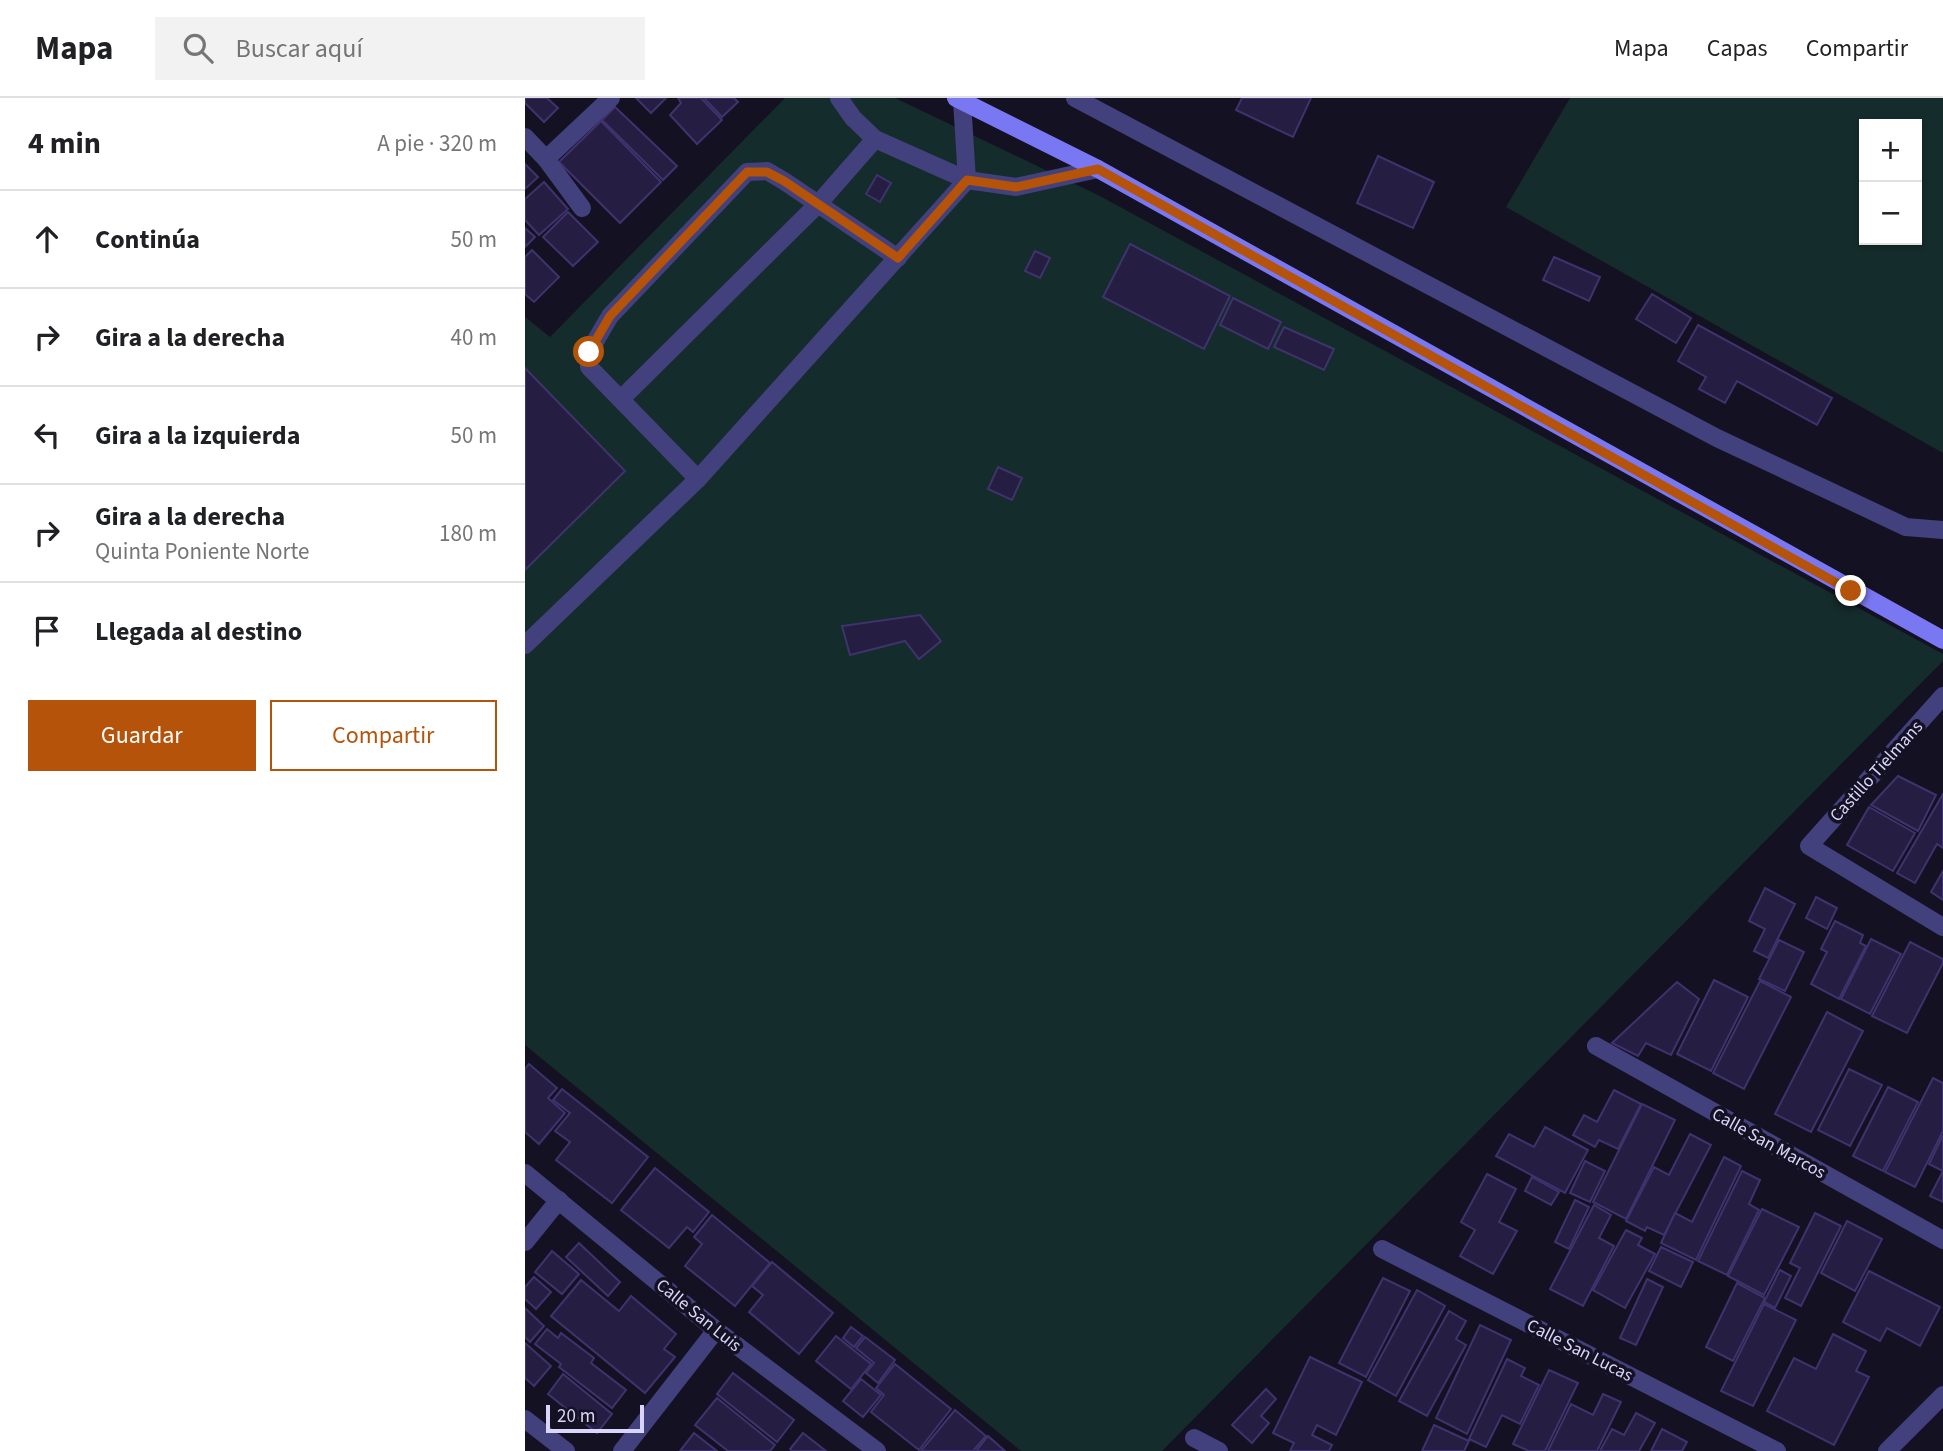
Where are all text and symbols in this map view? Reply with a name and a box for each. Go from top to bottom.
search box [155,17,645,80]
text: Mapa [35,25,113,72]
icon: search [179,29,217,67]
text: Buscar aquí [235,30,363,67]
text: Mapa [1614,31,1669,66]
text: Capas [1707,31,1768,66]
text: Compartir [1806,31,1908,66]
map controls [1859,119,1922,245]
button: + [1859,119,1922,182]
text: 4 min [28,122,101,165]
text: A pie · 320 m [377,127,497,160]
button: − [1859,182,1922,245]
icon: ahead [28,220,66,258]
text: Continúa [95,221,200,258]
text: 50 m [450,223,497,256]
icon: right [28,318,66,356]
text: Gira a la derecha [95,319,285,356]
text: 40 m [450,321,497,354]
route start [573,336,604,367]
icon: left [28,416,66,454]
text: Gira a la izquierda [95,417,300,454]
text: 50 m [450,419,497,452]
text: Gira a la derecha [95,498,285,535]
icon: right [28,514,66,552]
text: 180 m [439,517,497,550]
text: Quinta Poniente Norte [95,535,309,568]
route end [1835,575,1866,606]
icon: arrive [28,612,66,650]
text: Llegada al destino [95,613,302,650]
button: Guardar [28,700,256,771]
button: Compartir [270,700,497,771]
street label: Castillo Tielmans [1824,715,1929,827]
street label: Calle San Marcos [1707,1102,1830,1185]
street label: Calle San Luis [651,1273,747,1358]
street label: Calle San Lucas [1522,1313,1637,1388]
scale bar [546,1402,644,1434]
text: 20 m [557,1403,595,1430]

